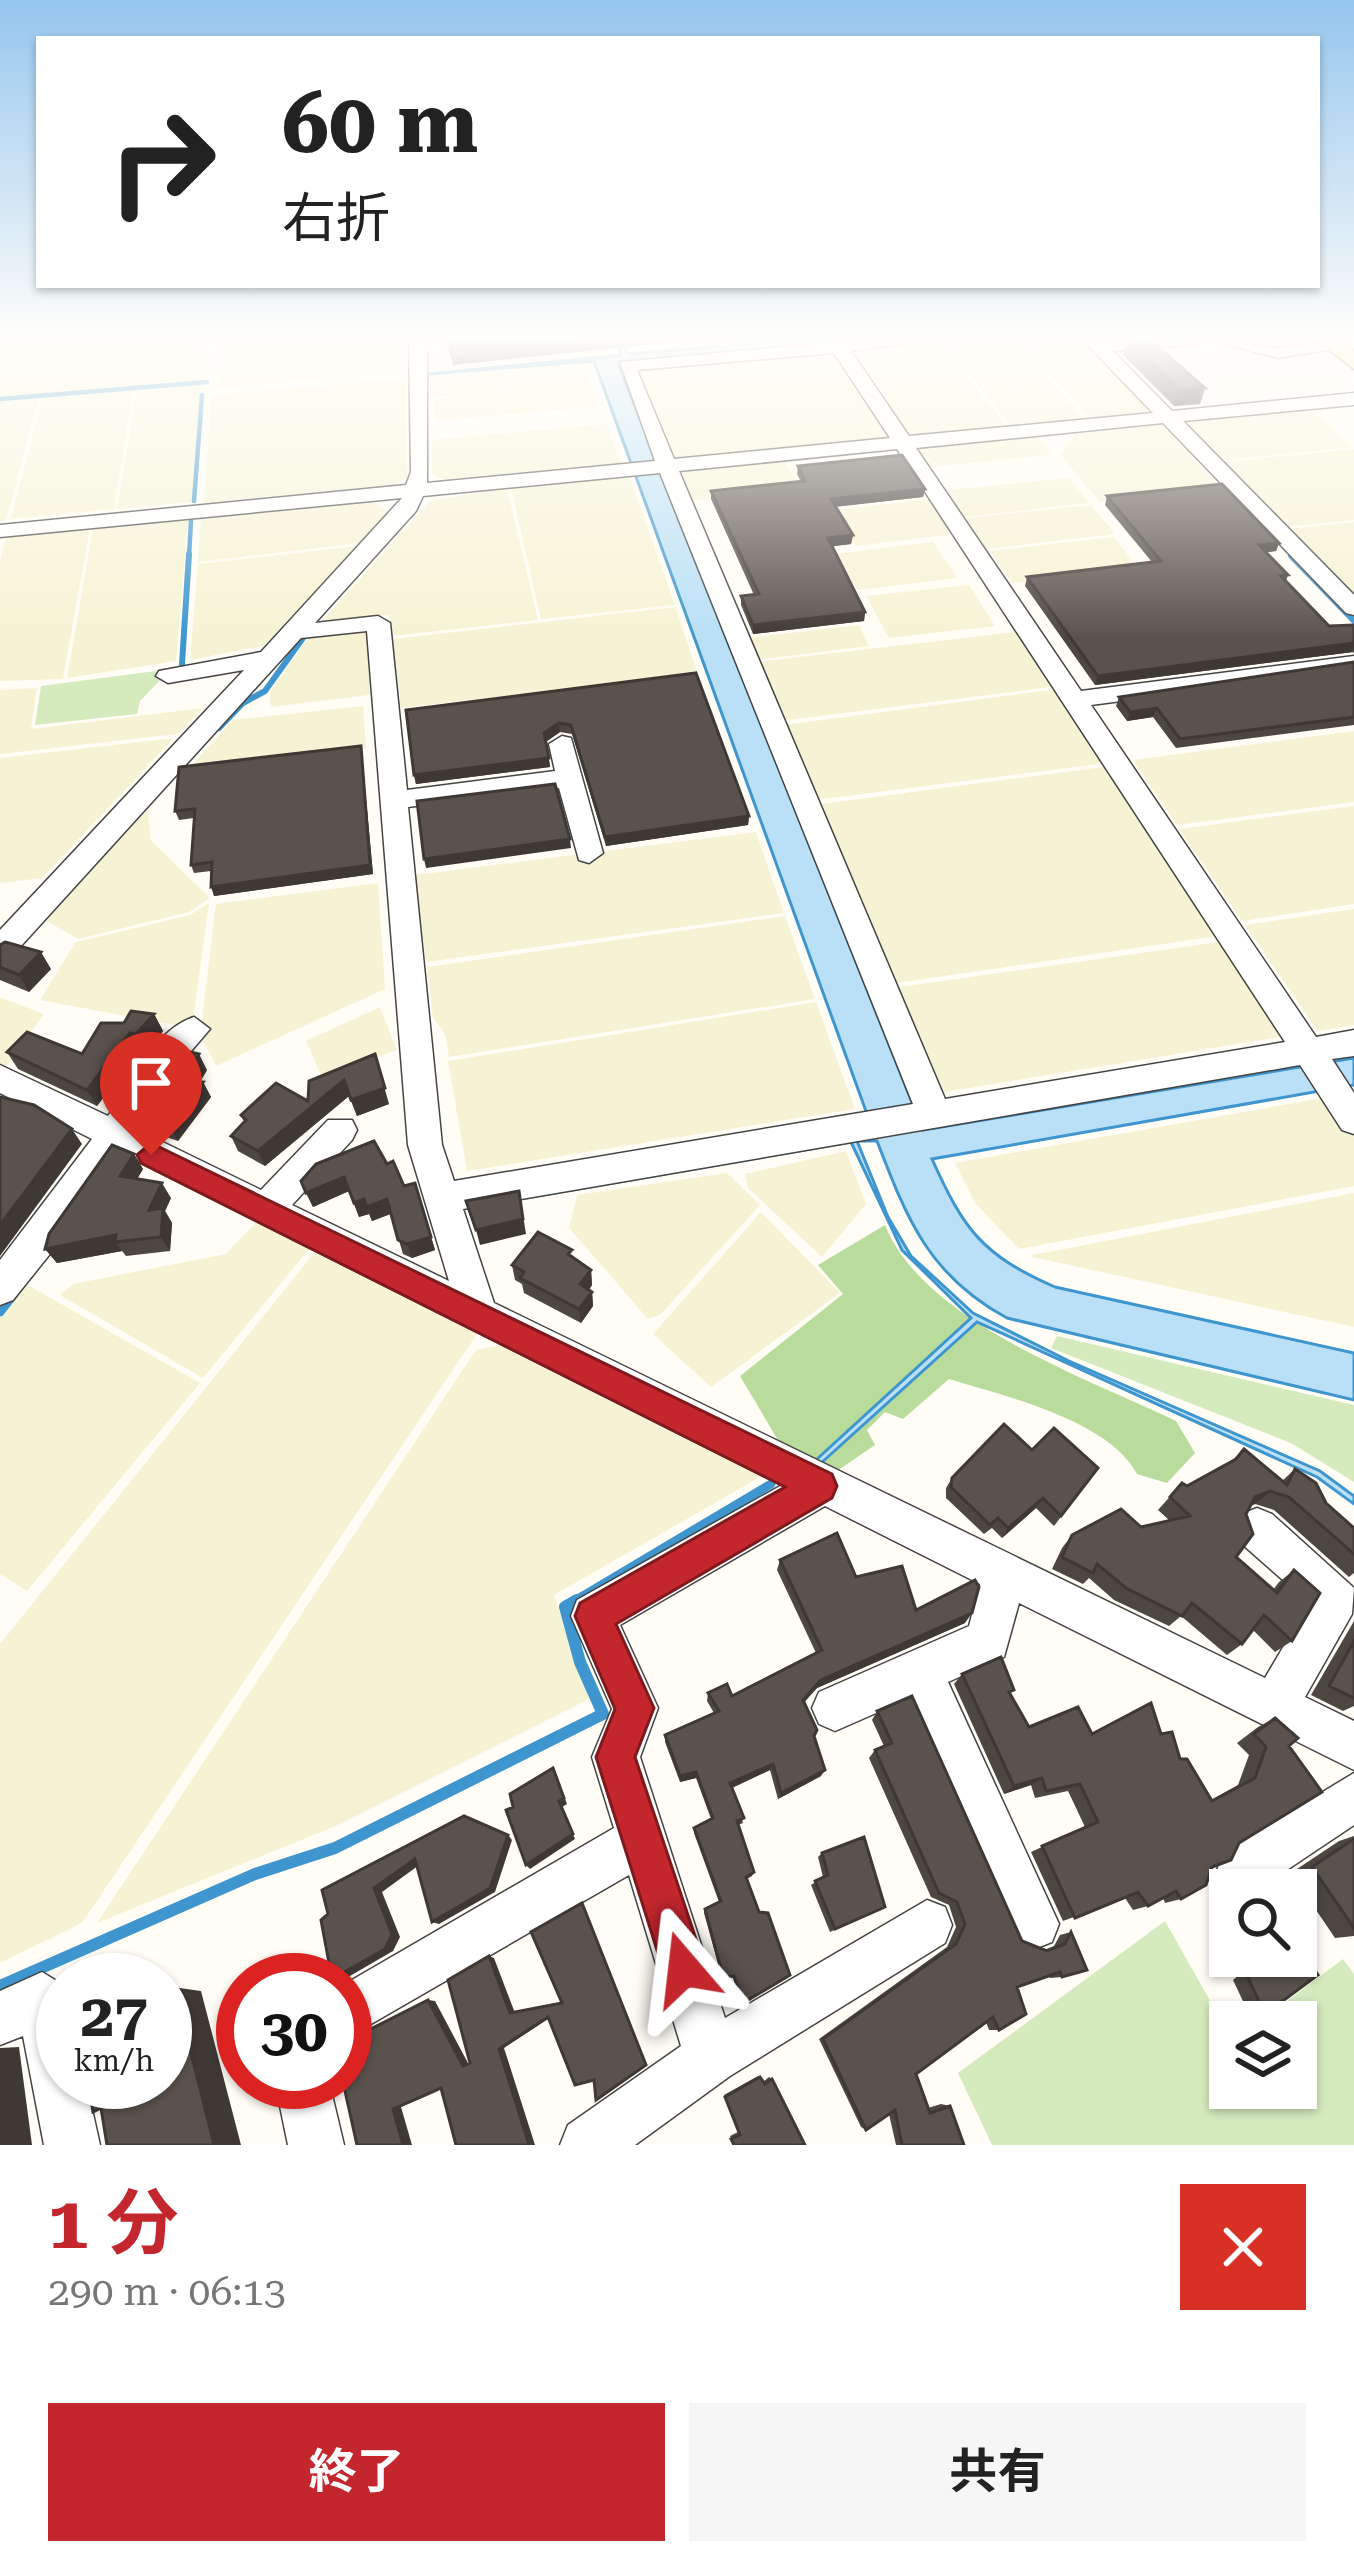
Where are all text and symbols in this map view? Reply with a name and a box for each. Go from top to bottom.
text: 60 m [282,74,478,172]
icon: right [84,84,240,240]
text: 右折 [282,187,390,250]
pin [100,1032,202,1155]
icon: arrive [118,1050,184,1116]
map controls [1209,1869,1317,2109]
button: search [1209,1869,1317,1977]
position arrow [621,1906,747,2032]
speed limit sign: 30 [216,1953,372,2109]
text: 27 [80,1980,148,2051]
button: layers [1209,2001,1317,2109]
text: km/h [74,2043,154,2078]
text: 1 分 [48,2181,179,2266]
button: close [1180,2184,1306,2310]
text: 290 m · 06:13 [48,2269,286,2315]
button: 終了 [48,2403,665,2541]
button: 共有 [689,2403,1306,2541]

